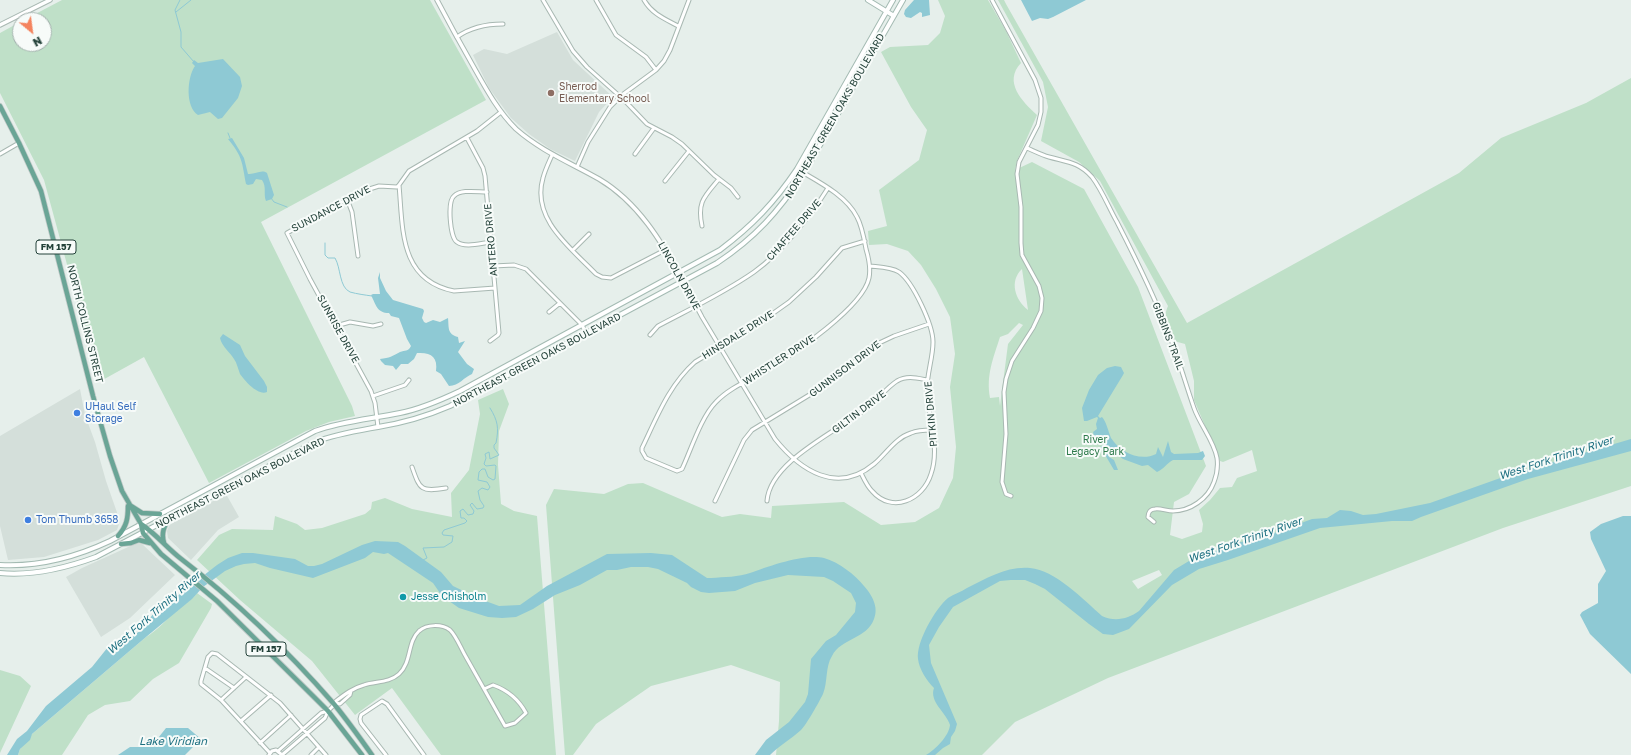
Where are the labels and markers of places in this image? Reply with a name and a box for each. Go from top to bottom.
place label: Sherrod Elementary School [559,81,650,104]
marker: Sherrod Elementary School [546,88,556,98]
place label: UHaul Self Storage [85,401,136,424]
marker: UHaul Self Storage [72,408,82,418]
place label: Tom Thumb 3658 [36,514,118,526]
marker: Tom Thumb 3658 [23,515,33,525]
place label: Jesse Chisholm [411,591,486,603]
marker: Jesse Chisholm [398,592,408,602]

